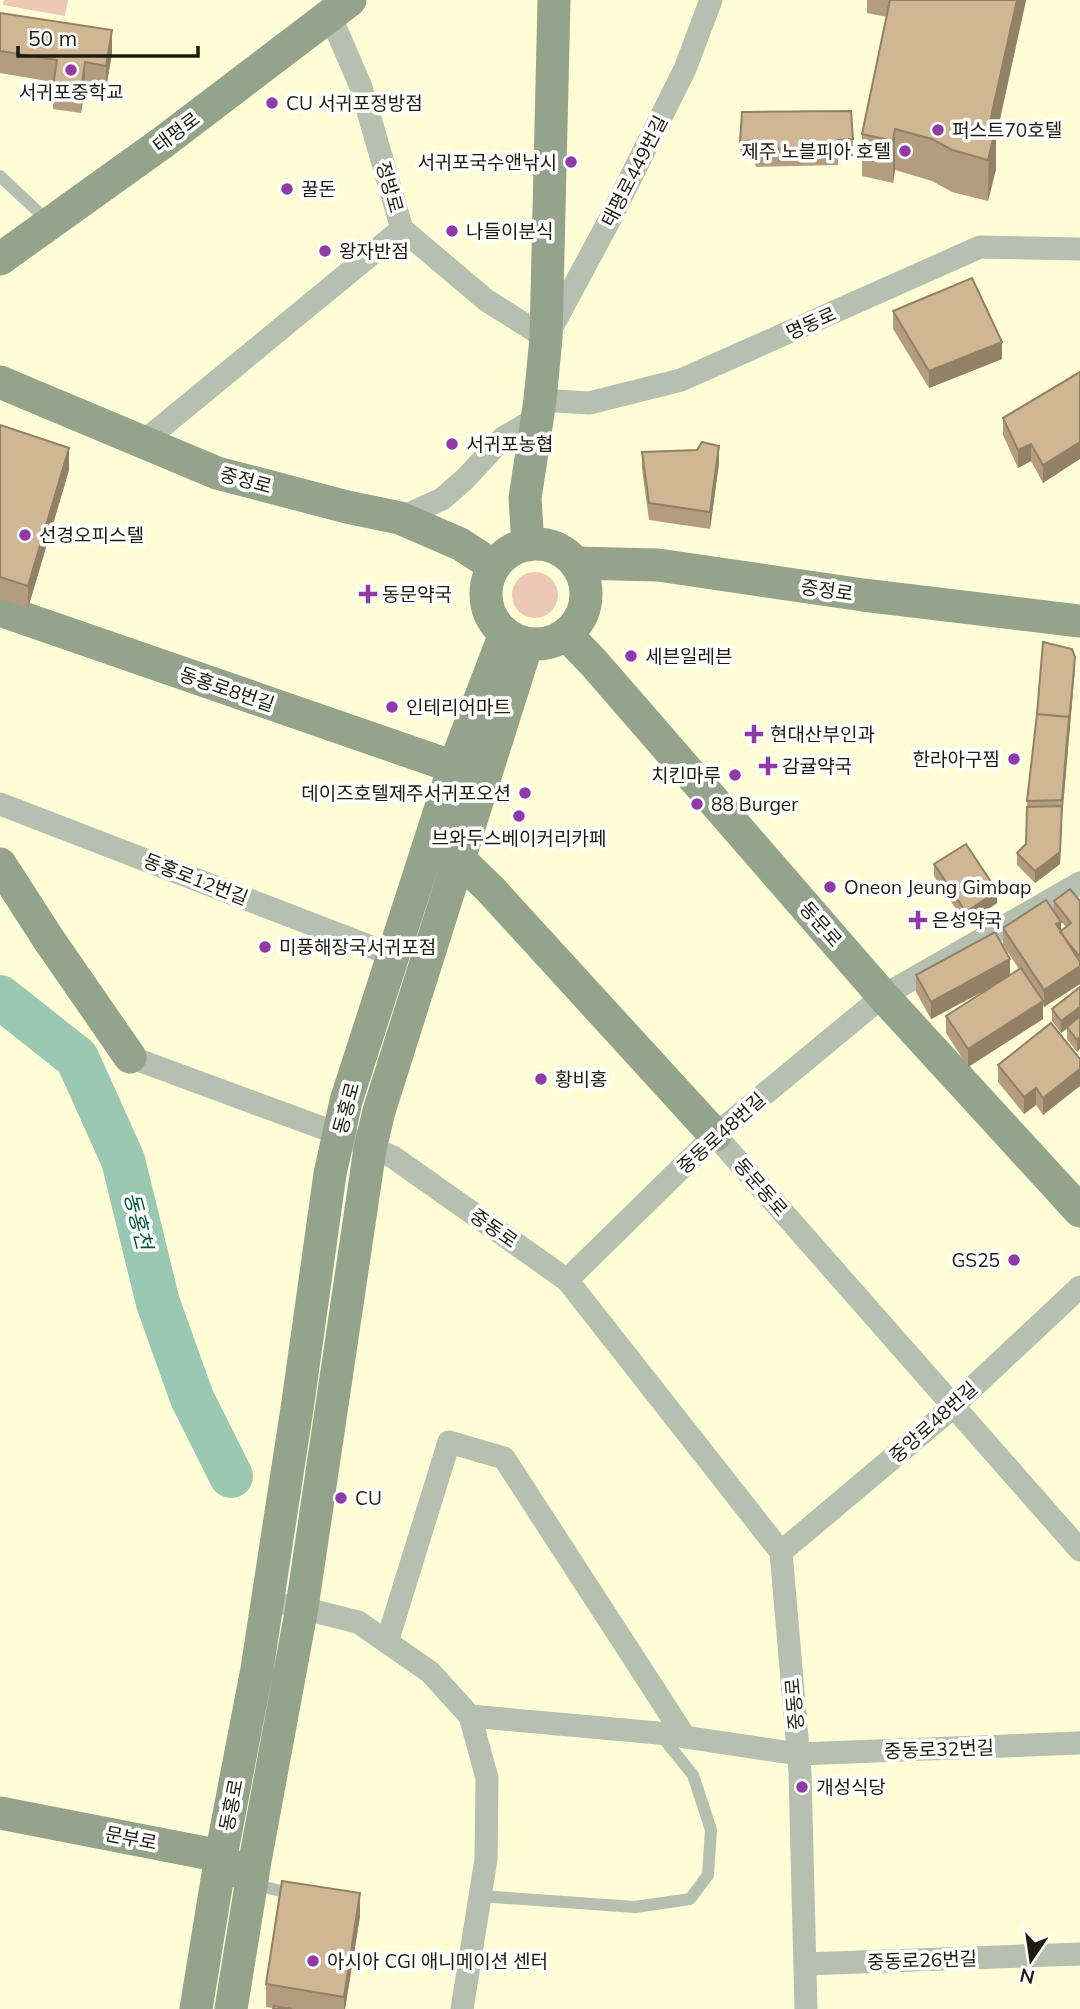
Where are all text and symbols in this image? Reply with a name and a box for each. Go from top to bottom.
scale bar [18,14,198,58]
text: 50 m [28,25,77,51]
marker: 서귀포중학교 [63,62,79,78]
place label: 서귀포중학교 [19,80,123,104]
place label: CU 서귀포정방점 [286,91,423,115]
marker: CU 서귀포정방점 [264,95,280,111]
street label: 태평로 [148,107,204,157]
street label: 태평로449번길 [596,111,672,231]
place label: 퍼스트70호텔 [952,118,1062,142]
marker: 퍼스트70호텔 [930,122,946,138]
place label: 제주 노블피아 호텔 [741,139,891,163]
marker: 제주 노블피아 호텔 [897,143,913,159]
place label: 서귀포국수앤낚시 [417,150,557,174]
marker: 서귀포국수앤낚시 [563,154,579,170]
street label: 정방로 [371,158,409,216]
place label: 꿀돈 [301,177,336,201]
marker: 꿀돈 [279,181,295,197]
place label: 나들이분식 [466,219,553,243]
marker: 나들이분식 [444,223,460,239]
place label: 왕자반점 [339,239,409,263]
marker: 왕자반점 [317,243,333,259]
street label: 명동로 [782,301,840,345]
place label: 서귀포농협 [466,432,553,456]
marker: 서귀포농협 [444,436,460,452]
street label: 중정로 [218,462,274,498]
place label: 선경오피스텔 [39,523,144,547]
marker: 선경오피스텔 [17,527,33,543]
street label: 중정로 [799,574,855,606]
place label: 동문약국 [382,582,452,606]
marker: 동문약국 [360,586,376,602]
place label: 세븐일레븐 [645,644,732,668]
marker: 세븐일레븐 [623,648,639,664]
street label: 동홍로8번길 [176,662,278,716]
place label: 인테리어마트 [406,695,511,719]
marker: 인테리어마트 [384,699,400,715]
place label: 현대산부인과 [770,722,875,746]
marker: 현대산부인과 [744,724,764,744]
place label: 한라아구찜 [913,747,1000,771]
marker: 한라아구찜 [1006,751,1022,767]
place label: 감귤약국 [782,754,852,778]
marker: 감귤약국 [760,758,776,774]
place label: 치킨마루 [651,763,721,787]
marker: 치킨마루 [727,767,743,783]
place label: 데이즈호텔제주서귀포오션 [301,781,511,805]
marker: 데이즈호텔제주서귀포오션 [517,785,533,801]
place label: 88 Burger [711,792,798,816]
marker: 88 Burger [689,796,705,812]
marker: 브와두스베이커리카페 [511,808,527,824]
place label: 브와두스베이커리카페 [432,826,606,850]
street label: 동홍로12번길 [140,848,252,910]
place label: Oneon Jeung Gimbap [844,875,1031,899]
marker: Oneon Jeung Gimbap [822,879,838,895]
street label: 동문로 [795,896,847,952]
place label: 은성약국 [932,908,1002,932]
marker: 은성약국 [910,912,926,928]
place label: 미풍해장국서귀포점 [279,935,436,959]
marker: 미풍해장국서귀포점 [257,939,273,955]
place label: 황비홍 [555,1067,607,1091]
marker: 황비홍 [533,1071,549,1087]
street label: 동홍로 [328,1080,364,1136]
street label: 중동로48번길 [672,1087,770,1179]
street label: 동문동로 [729,1153,793,1221]
water label: 동홍천 [119,1189,159,1255]
street label: 중동로 [466,1203,522,1253]
place label: GS25 [951,1248,1000,1272]
marker: GS25 [1006,1252,1022,1268]
street label: 중앙로48번길 [884,1376,982,1468]
place label: CU [355,1486,382,1510]
marker: CU [333,1490,349,1506]
street label: 중동로 [780,1677,808,1731]
street label: 중동로32번길 [884,1735,994,1763]
place label: 개성식당 [816,1775,886,1799]
street label: 동홍로 [214,1777,248,1833]
marker: 개성식당 [794,1779,810,1795]
street label: 문부로 [103,1821,159,1855]
north arrow [996,1925,1066,1995]
street label: 중동로26번길 [867,1946,977,1974]
place label: 아시아 CGI 애니메이션 센터 [327,1949,548,1973]
marker: 아시아 CGI 애니메이션 센터 [305,1953,321,1969]
text: N [1017,1963,1037,1990]

